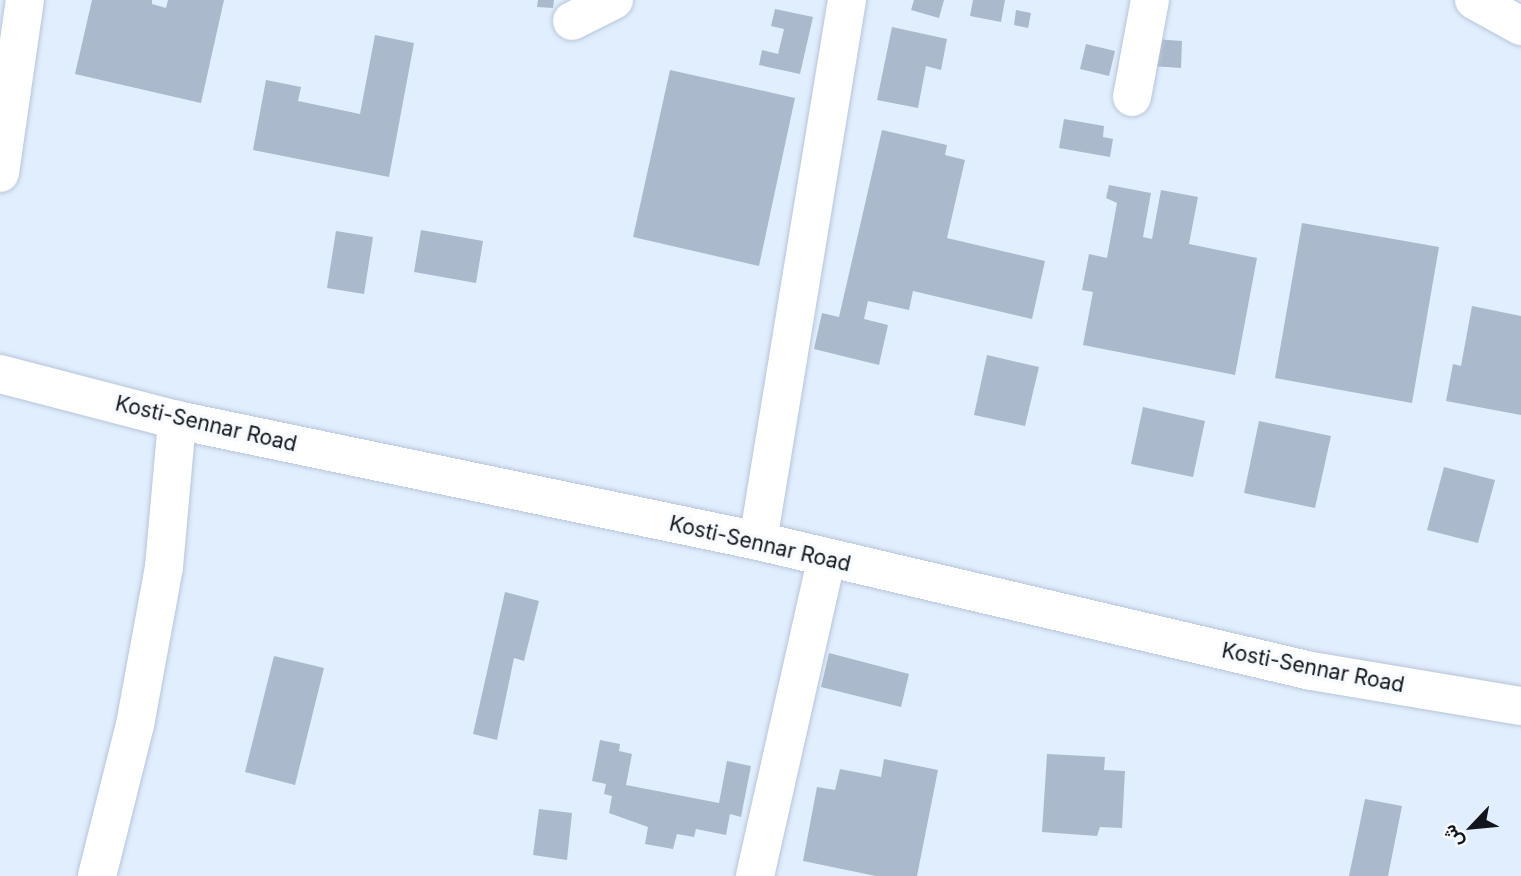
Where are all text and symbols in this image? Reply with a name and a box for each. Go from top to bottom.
street label: Kosti-Sennar Road [113,391,299,457]
street label: Kosti-Sennar Road [667,511,853,577]
street label: Kosti-Sennar Road [1220,638,1406,698]
north arrow [1437,792,1507,862]
text: ش [1437,821,1468,852]

